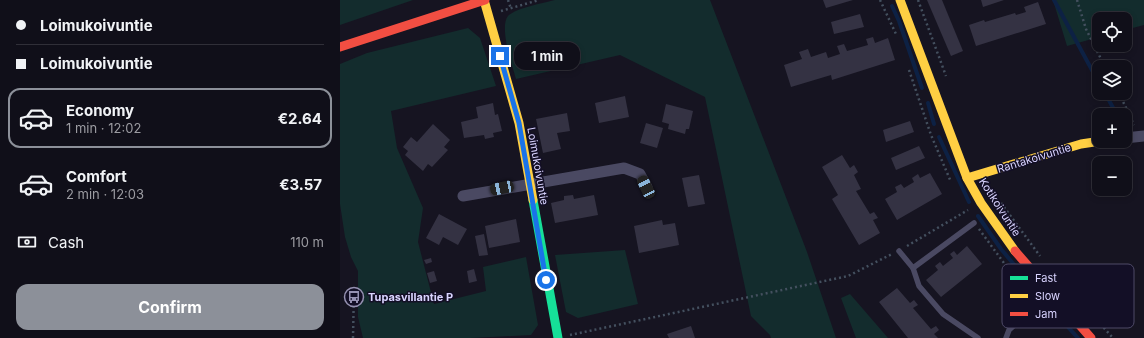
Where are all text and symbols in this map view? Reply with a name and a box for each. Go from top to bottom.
map controls [1092,12,1132,196]
button: locate [1092,12,1132,52]
text: Loimukoivuntie [40,16,153,35]
callout: 1 min [514,42,580,70]
route end [491,47,509,65]
text: 1 min [531,48,563,64]
text: Loimukoivuntie [40,54,153,73]
button: layers [1092,60,1132,100]
icon: car [18,100,54,136]
text: Economy [66,101,134,120]
button: + [1092,108,1132,148]
text: €2.64 [278,109,322,128]
text: 1 min · 12:02 [66,120,141,136]
street label: Loimukoivuntie [524,126,552,206]
street label: Rantakoivuntie [995,140,1073,176]
button: − [1092,156,1132,196]
icon: car [18,166,54,202]
text: Comfort [66,167,127,186]
car [635,174,657,200]
text: €3.57 [279,175,322,194]
street label: Kotikoivuntie [976,175,1024,239]
car [489,180,515,196]
text: 2 min · 12:03 [66,186,144,202]
icon: cash [16,231,38,253]
text: Cash [48,233,84,252]
text: 110 m [290,234,324,250]
legend [1002,264,1134,328]
route start [537,271,555,289]
text: Fast [1035,271,1057,285]
button: Confirm [16,284,324,330]
bus stop icon: Tupasvillantie P [343,286,365,308]
text: Slow [1035,289,1060,303]
place label: Tupasvillantie P [368,290,453,304]
text: Jam [1035,307,1057,321]

